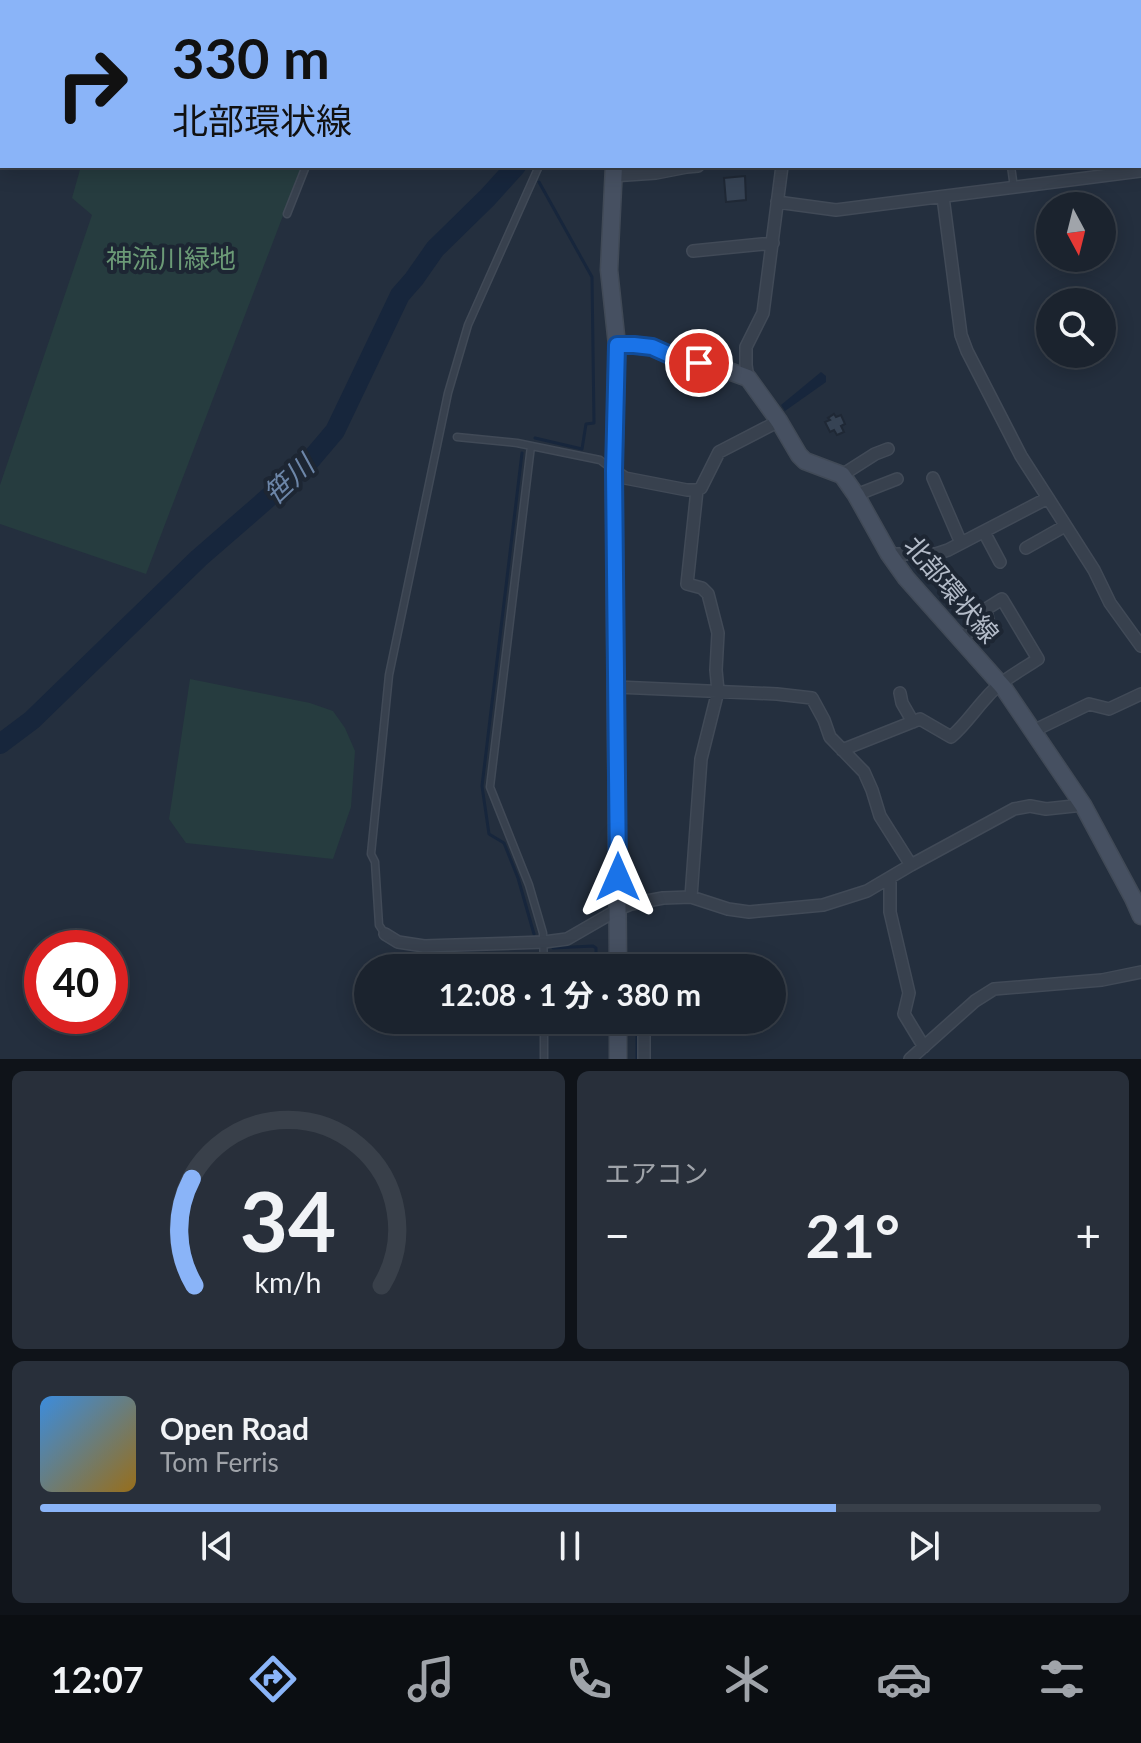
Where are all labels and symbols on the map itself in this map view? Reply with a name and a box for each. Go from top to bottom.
north arrow [1036,192,1116,272]
park label: 神流川緑地 [106,242,236,274]
pin [665,329,733,397]
water label: 笹川 [256,445,322,511]
street label: 北部環状線 [898,529,1006,649]
position arrow [576,835,660,919]
speed limit sign: 40 [24,930,128,1034]

